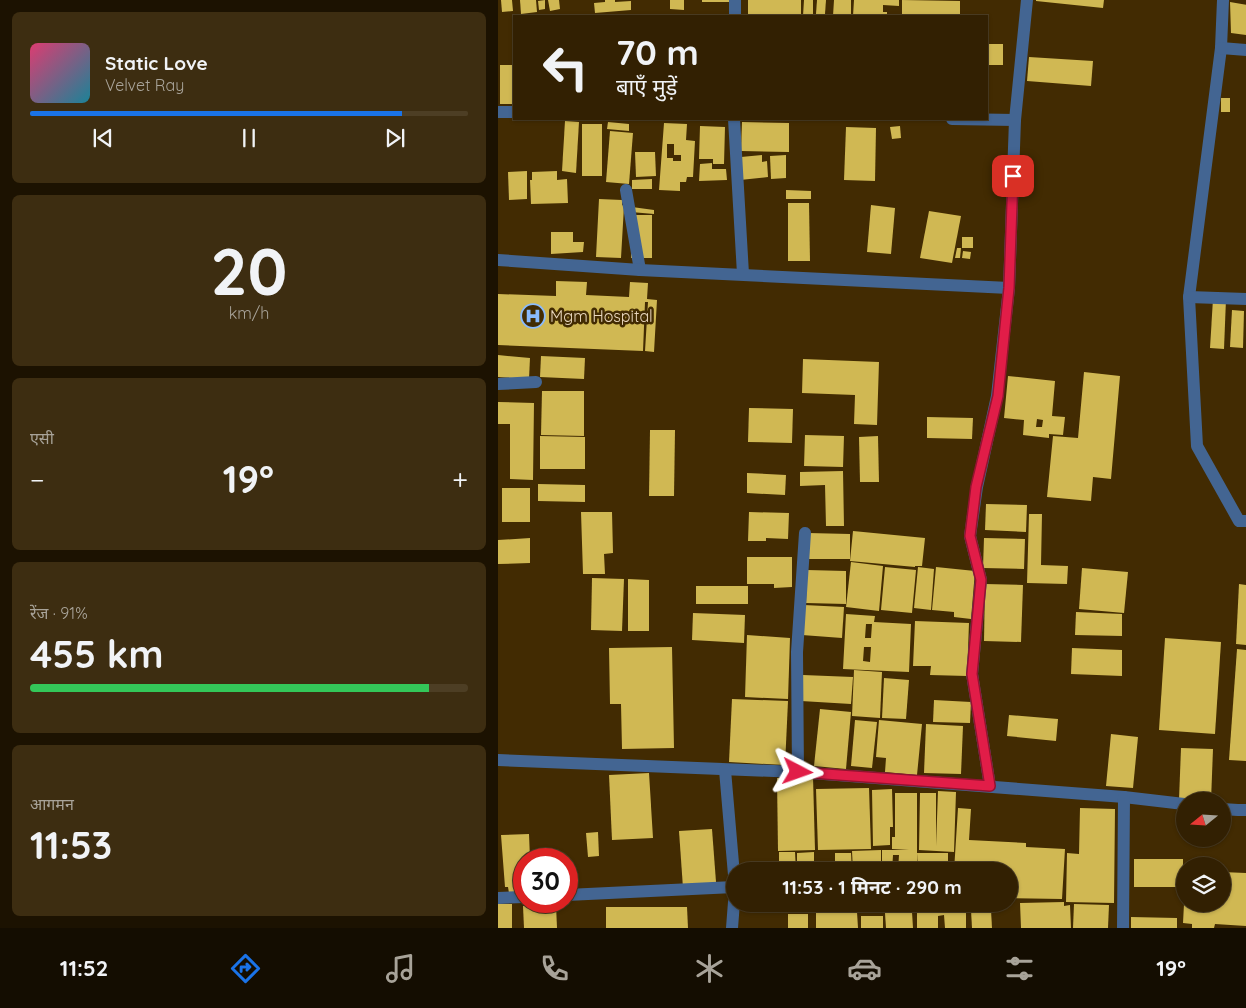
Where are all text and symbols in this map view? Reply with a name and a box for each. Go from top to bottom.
text: 70 m [616,30,699,74]
icon: left [533,35,598,100]
text: Static Love [105,51,208,75]
text: बाएँ मुड़ें [616,73,677,101]
text: Velvet Ray [105,75,184,95]
icon: previous [89,124,117,152]
icon: pause [235,124,263,152]
icon: next [381,124,409,152]
pin [992,155,1034,197]
icon: arrive [999,162,1027,190]
text: 20 [211,230,287,311]
text: km/h [229,303,269,323]
hospital icon: Mgm Hospital [520,303,546,329]
place label: Mgm Hospital [550,306,653,326]
text: एसी [30,428,54,448]
text: 19° [223,455,274,503]
text: − [30,462,45,497]
text: + [452,462,468,497]
text: रेंज · 91% [30,603,88,623]
text: 455 km [30,630,163,678]
position arrow [771,745,823,797]
north arrow [1176,792,1230,848]
map controls [1176,792,1231,912]
text: आगमन [30,794,74,814]
text: 11:53 [30,821,112,869]
speed limit sign: 30 [513,848,578,913]
button: layers [1176,857,1231,912]
text: 11:53 · 1 मिनट · 290 m [782,875,962,899]
icon: directions [228,951,263,986]
icon: music [383,951,418,986]
icon: phone [537,951,572,986]
icon: climate [692,951,727,986]
icon: car [847,951,882,986]
icon: filters [1002,951,1037,986]
text: 11:52 [60,954,108,982]
text: 19° [1156,954,1186,982]

